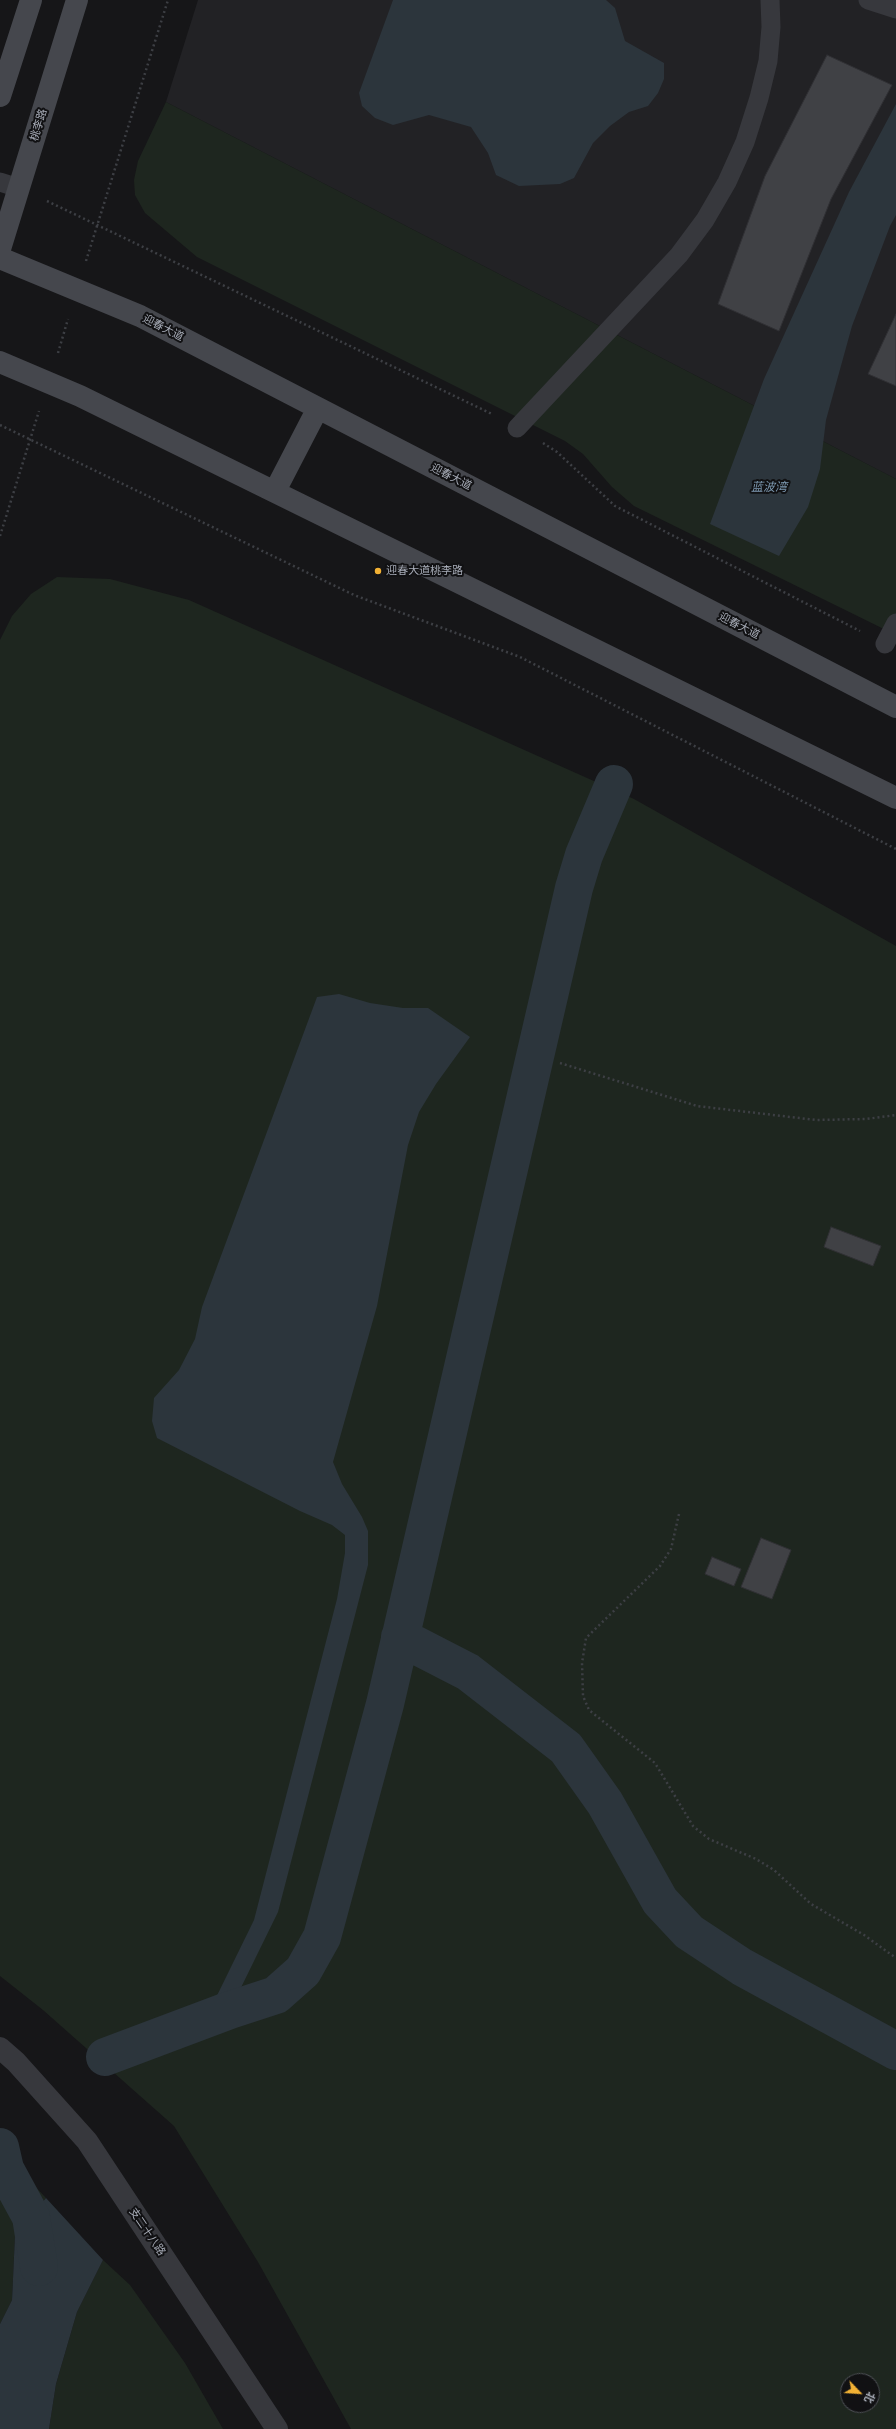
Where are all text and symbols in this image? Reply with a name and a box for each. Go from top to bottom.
street label: 桃李路 [28,107,50,143]
street label: 迎春大道 [140,312,186,344]
street label: 迎春大道 [428,461,474,493]
water label: 蓝波湾 [751,481,787,495]
place label: 迎春大道桃李路 [386,564,463,578]
marker: 迎春大道桃李路 [373,566,383,576]
street label: 迎春大道 [716,610,762,642]
street label: 支二十八路 [126,2206,168,2258]
north arrow [840,2373,880,2413]
text: 北 [862,2390,878,2405]

